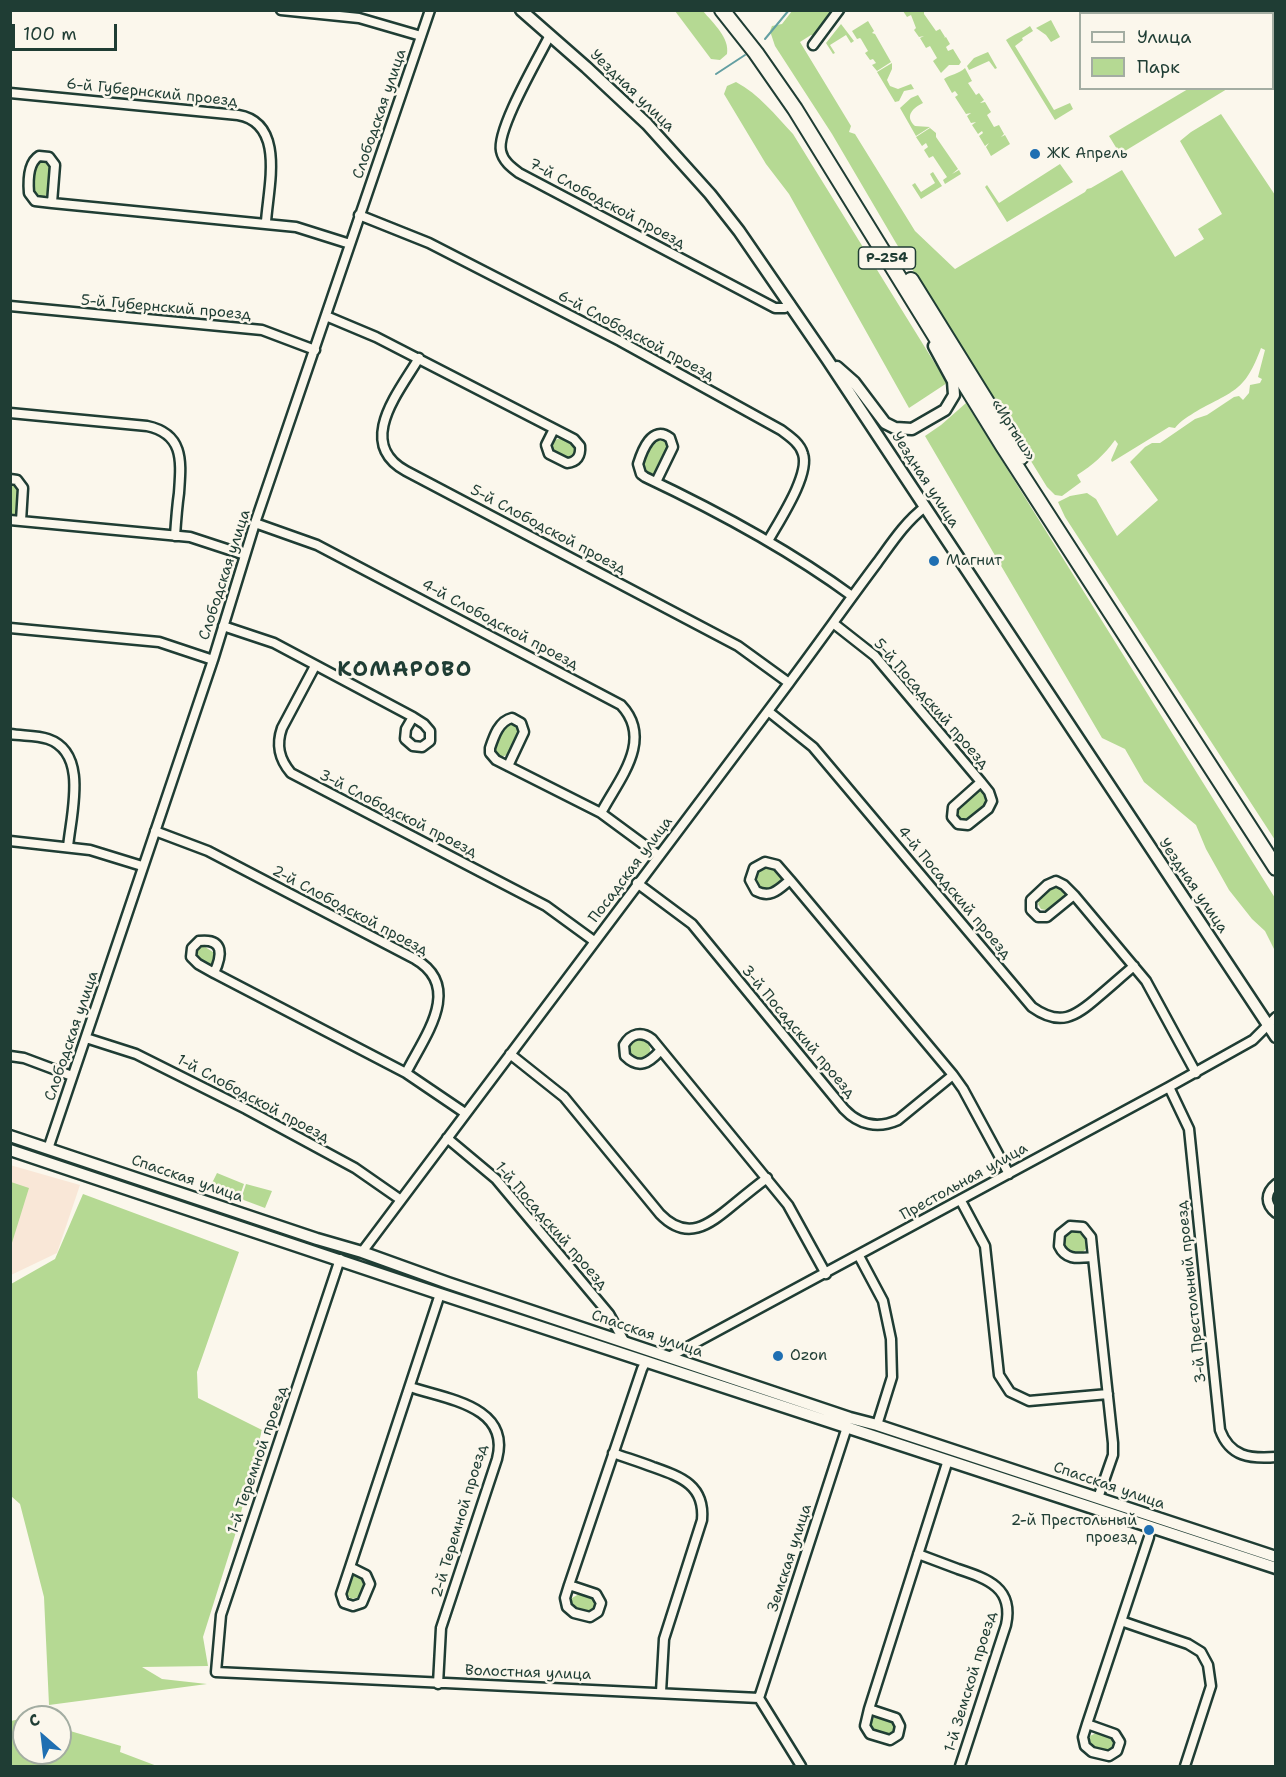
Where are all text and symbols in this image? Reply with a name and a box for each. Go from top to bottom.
scale bar [15,12,120,50]
legend [1079,12,1274,90]
text: 100 m [23,22,77,46]
text: Улица [1137,25,1191,49]
street label: Уездная улица [586,46,678,136]
street label: Слободская улица [349,47,411,181]
text: Парк [1137,55,1180,79]
street label: 6-й Губернский проезд [66,75,238,111]
place label: ЖК Апрель [1047,145,1128,163]
marker: ЖК Апрель [1028,147,1042,161]
street label: 7-й Слободской проезд [526,155,688,253]
road number: Р-254 [858,247,916,269]
street label: 6-й Слободской проезд [555,287,717,385]
street label: 5-й Губернский проезд [80,292,252,324]
street label: «Иртыш» [987,396,1039,464]
street label: Уездная улица [887,429,963,531]
street label: 5-й Слободской проезд [467,481,629,579]
street label: Слободская улица [195,507,255,643]
place label: Магнит [946,552,1002,570]
marker: Магнит [927,554,941,568]
street label: 4-й Слободской проезд [418,576,582,674]
street label: 5-й Посадский проезд [870,635,992,773]
district label: КОМАРОВО [337,658,473,684]
street label: 3-й Слободской проезд [316,766,480,862]
street label: Посадская улица [585,813,677,927]
street label: 4-й Посадский проезд [893,823,1015,963]
street label: Уездная улица [1155,835,1231,937]
street label: 2-й Слободской проезд [269,862,431,960]
street label: 3-й Посадский проезд [737,962,859,1102]
street label: Слободская улица [41,969,103,1103]
street label: 1-й Слободской проезд [174,1051,332,1147]
street label: Престольная улица [897,1140,1031,1224]
street label: Спасская улица [129,1151,245,1207]
street label: 1-й Посадский проезд [491,1159,611,1293]
street label: 3-й Престольный проезд [1173,1200,1211,1384]
street label: Спасская улица [589,1306,705,1362]
place label: Ozon [790,1347,827,1365]
marker: Ozon [771,1349,785,1363]
street label: 1-й Теремной проезд [224,1384,292,1536]
street label: 2-й Теремной проезд [428,1442,492,1600]
street label: Спасская улица [1051,1458,1167,1514]
street label: Земская улица [764,1502,816,1614]
place label: 2-й Престольный проезд [1011,1512,1137,1547]
marker: 2-й Престольный проезд [1142,1523,1156,1537]
street label: 1-й Земской проезд [941,1610,1001,1754]
street label: Волостная улица [464,1662,592,1684]
north arrow [12,1705,72,1765]
text: С [25,1709,44,1732]

